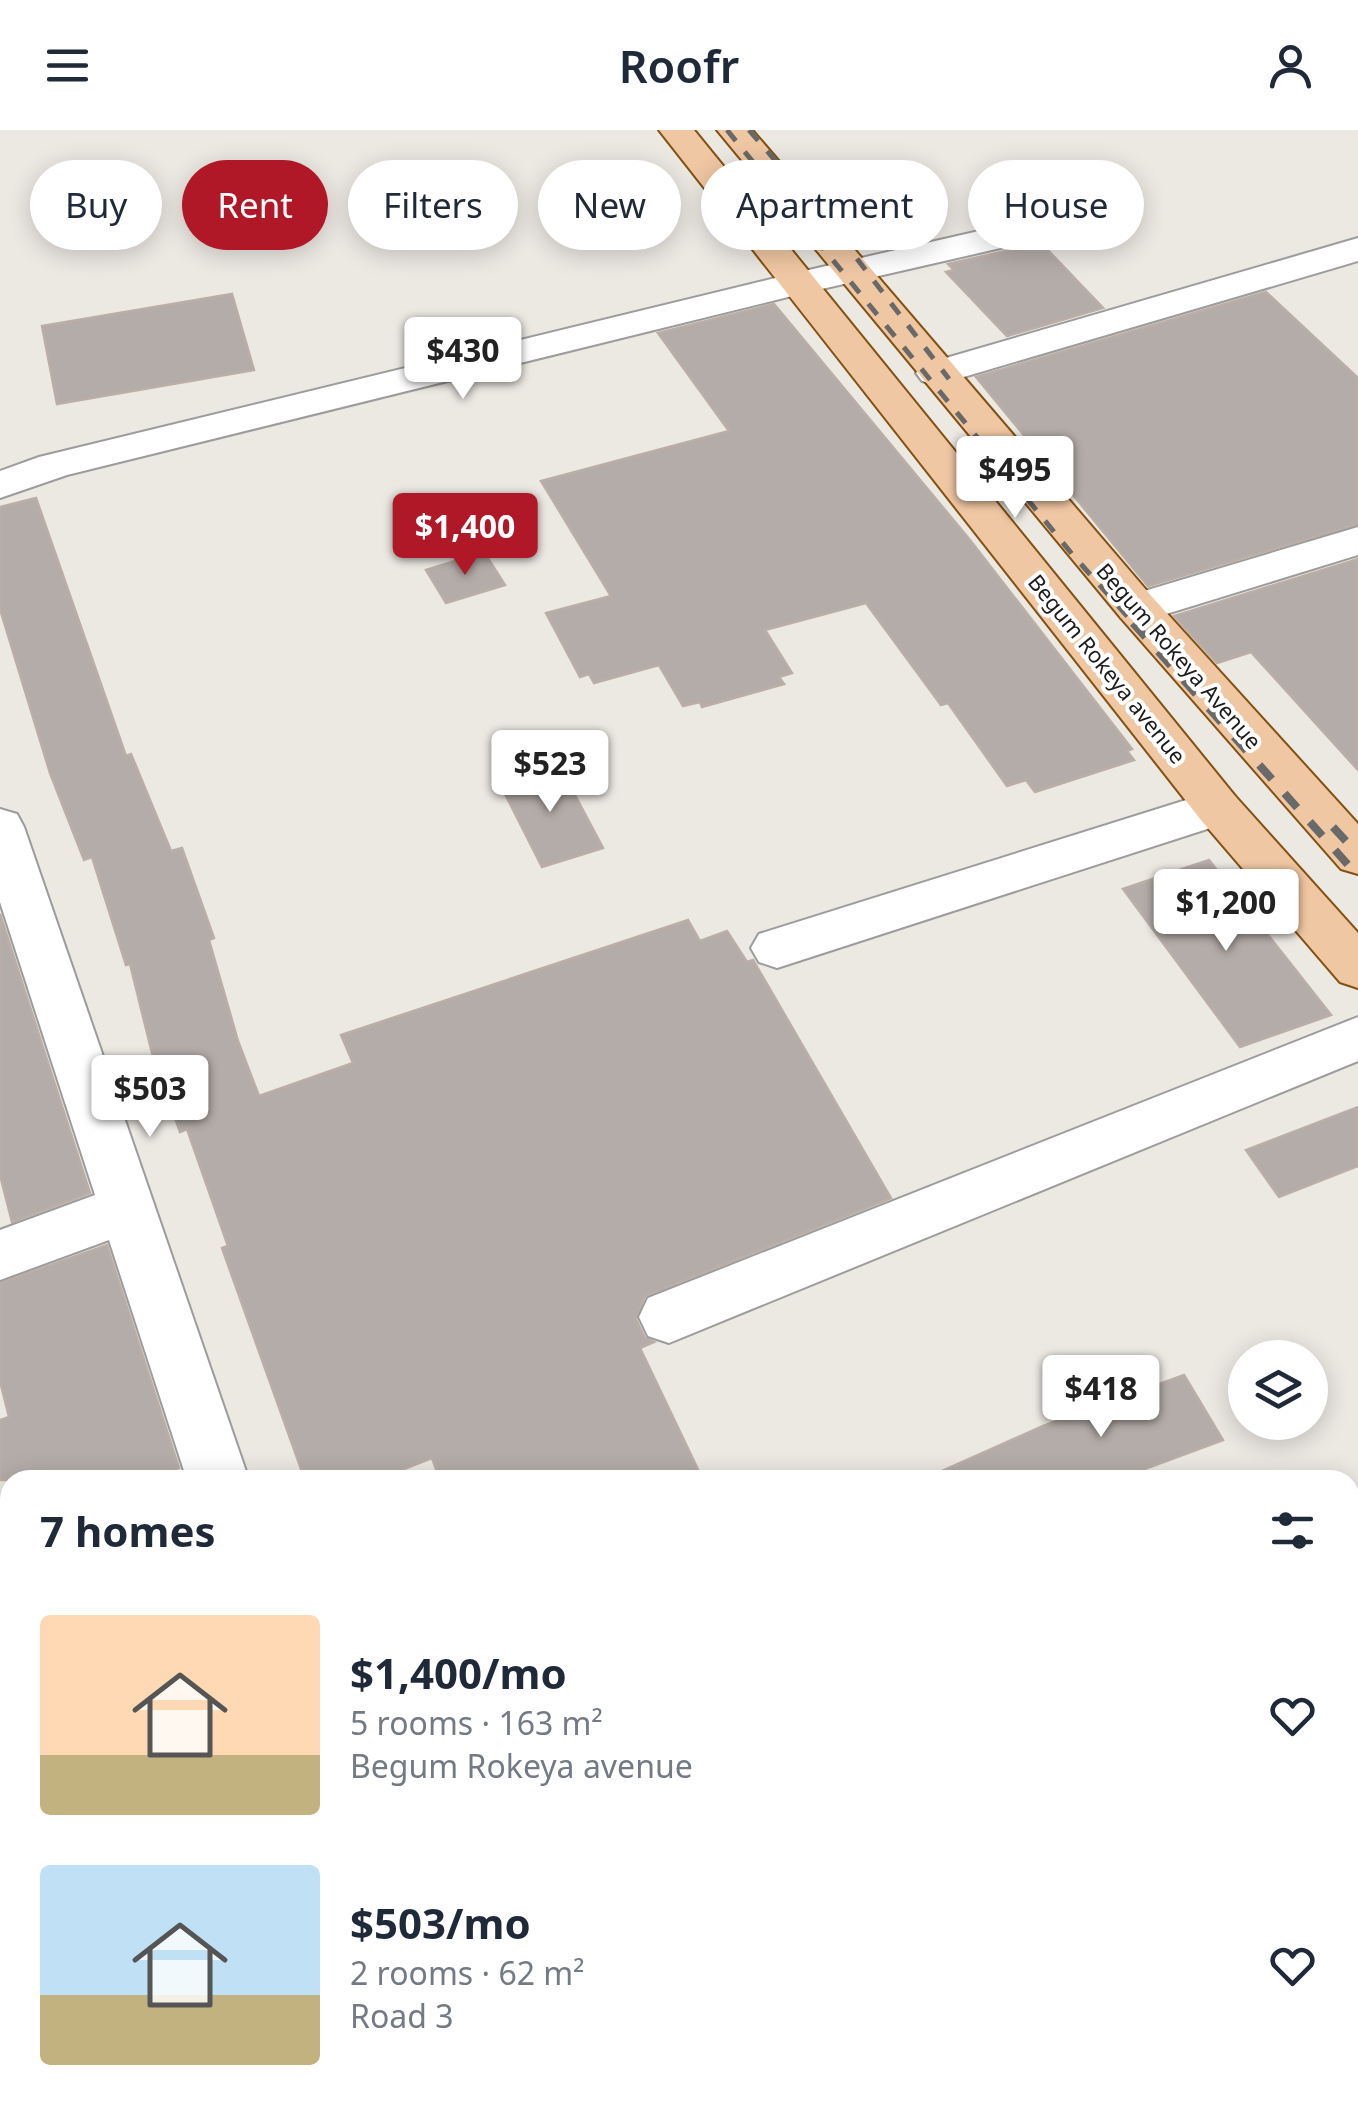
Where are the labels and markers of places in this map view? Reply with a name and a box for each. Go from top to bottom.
pin: $430 [404,317,522,402]
pin: $495 [956,436,1074,521]
pin: $1,400 [384,493,546,578]
pin: $523 [491,730,609,815]
pin: $1,200 [1145,869,1307,954]
pin: $503 [91,1055,209,1140]
pin: $418 [1042,1355,1160,1440]

